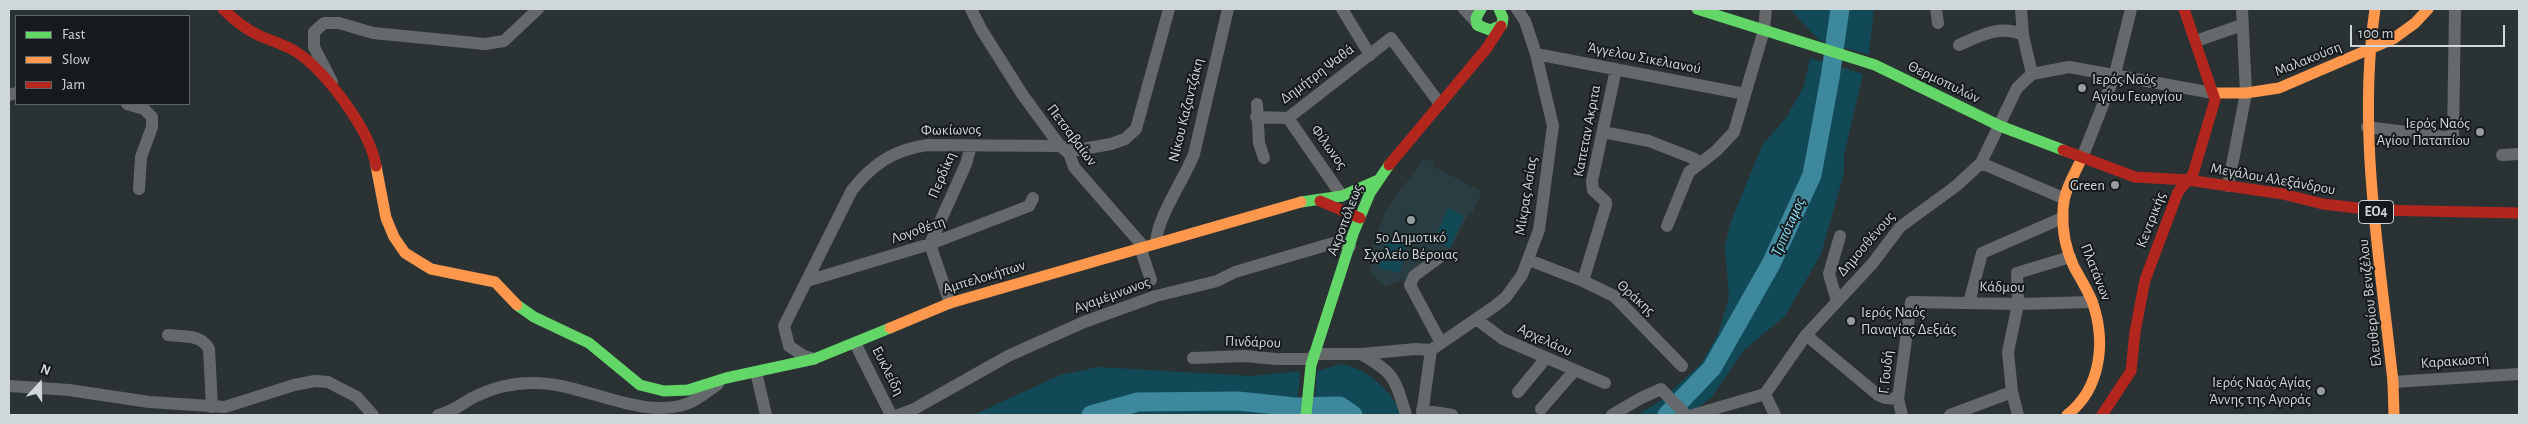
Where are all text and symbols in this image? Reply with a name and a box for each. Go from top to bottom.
legend [15,15,190,105]
scale bar [2353,15,2508,47]
text: 100 m [2358,26,2393,41]
text: Fast [62,27,85,42]
street label: Μαλακούση [2272,37,2344,81]
street label: Άγγελου Σικελιανού [1586,38,1702,78]
street label: Δημήτρη Ψαθά [1276,40,1358,108]
text: Slow [62,52,90,67]
street label: Νίκου Καζαντζάκη [1164,56,1208,164]
street label: Θερμοπυλών [1905,57,1983,107]
place label: Ιερός Ναός Αγίου Γεωργίου [2092,70,2182,105]
text: Jam [62,77,85,92]
marker: Ιερός Ναός Αγίου Γεωργίου [2076,82,2088,94]
street label: Καπεταν Ακριτα [1569,84,1605,178]
street label: Πετσαβαίων [1043,101,1101,169]
place label: Ιερός Ναός Αγίου Παταπίου [2377,114,2470,149]
street label: Φωκίωνος [921,120,981,140]
street label: Φίλωνος [1307,121,1351,173]
marker: Ιερός Ναός Αγίου Παταπίου [2474,126,2486,138]
street label: Περδίκη [924,149,960,201]
street label: Μίκρας Ασίας [1511,155,1541,237]
street label: Μεγάλου Αλεξάνδρου [2209,159,2337,199]
place label: Green [2070,176,2105,194]
marker: Green [2109,179,2121,191]
street label: Ακροπόλεως [1323,182,1367,258]
street label: Κεντρικής [2132,190,2170,250]
water label: Τριπόταμος [1767,195,1809,259]
road number: ΕΟ4 [2358,200,2394,223]
street label: Δημοσθένους [1833,208,1899,280]
street label: Λογοθέτη [888,212,948,248]
marker: 5ο Δημοτικό Σχολείο Βέροιας [1405,214,1417,226]
place label: 5ο Δημοτικό Σχολείο Βέροιας [1364,228,1458,263]
street label: Ελευθερίου Βενιζέλου [2354,238,2386,368]
street label: Πλατάνων [2077,241,2115,303]
street label: Αμπελοκήπων [941,256,1027,298]
street label: Αγαμέμνωνος [1071,273,1153,317]
street label: Θράκης [1613,276,1659,320]
street label: Κάδμου [1979,278,2025,296]
place label: Ιερός Ναός Παναγίας Δεξιάς [1861,303,1956,338]
marker: Ιερός Ναός Παναγίας Δεξιάς [1845,315,1857,327]
street label: Αρχελάου [1515,320,1575,360]
street label: Πινδάρου [1225,332,1281,352]
street label: Ευκλείδη [868,343,908,399]
street label: Γ. Γουδή [1875,349,1897,395]
street label: Καρακωστή [2420,350,2490,372]
north arrow [15,359,65,409]
text: N [38,362,52,378]
place label: Ιερός Ναός Αγίας Άννης της Αγοράς [2209,373,2311,408]
marker: Ιερός Ναός Αγίας Άννης της Αγοράς [2315,385,2327,397]

